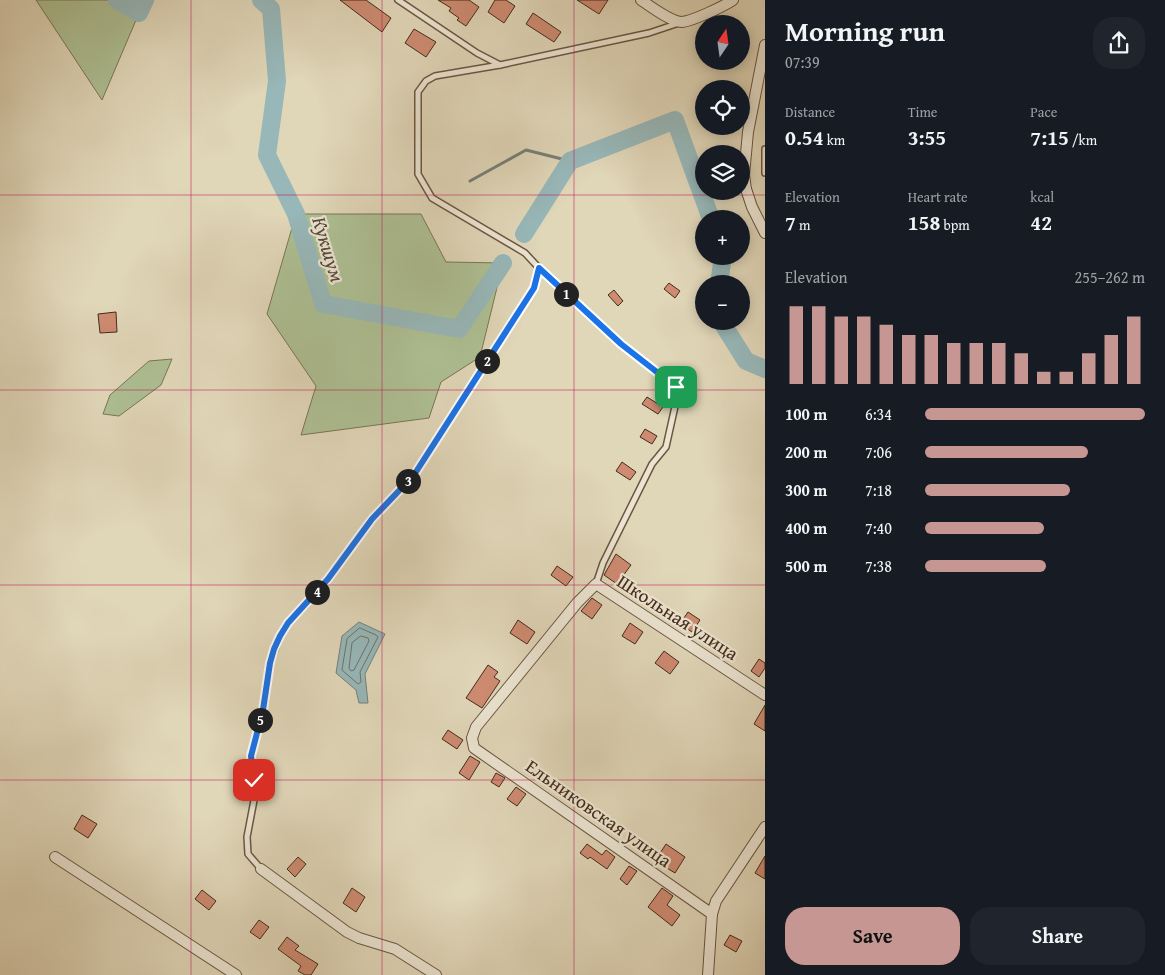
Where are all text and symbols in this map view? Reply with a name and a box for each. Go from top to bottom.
text: Morning run [785,10,945,51]
north arrow [695,15,750,70]
map controls [695,15,750,330]
button: share [1093,17,1145,69]
text: 07:39 [785,50,820,74]
button: locate [695,80,750,135]
text: Distance [785,102,835,122]
text: Time [908,102,937,122]
text: Pace [1030,102,1057,122]
text: 0.54 [785,122,824,153]
text: 3:55 [908,122,946,153]
text: 7:15 [1030,122,1069,153]
text: km [824,130,845,150]
text: /km [1069,130,1097,150]
button: layers [695,145,750,200]
text: Elevation [785,187,840,207]
text: Heart rate [908,187,968,207]
text: kcal [1030,187,1054,207]
text: 7 [785,207,796,238]
text: 158 [908,207,940,238]
text: 42 [1030,207,1052,238]
button: + [695,210,750,265]
water label: Кукшум [305,213,353,285]
text: m [796,215,810,235]
text: bpm [940,215,970,235]
text: Elevation [785,265,848,289]
text: 255–262 m [1075,265,1145,289]
button: − [695,275,750,330]
pin: 1 [554,282,578,306]
text: 1 [563,284,570,304]
pin: 2 [474,348,500,374]
text: 2 [484,351,491,371]
pin [655,366,697,408]
icon: arrive [662,373,690,401]
text: 100 m [785,402,827,426]
text: 6:34 [865,402,892,426]
text: 200 m [785,440,827,464]
text: 7:06 [865,440,892,464]
pin: 3 [396,468,420,494]
text: 3 [405,471,412,491]
text: 300 m [785,478,827,502]
text: 7:18 [865,478,892,502]
text: 400 m [785,516,827,540]
text: 7:40 [865,516,892,540]
text: 500 m [785,554,827,578]
text: 7:38 [865,554,892,578]
street label: Школьная улица [612,567,744,667]
pin: 4 [304,580,330,604]
text: 4 [314,582,321,602]
pin: 5 [248,708,272,732]
text: 5 [257,710,264,730]
street label: Ельниковская улица [520,752,678,874]
pin [233,759,275,801]
icon: check [240,766,268,794]
button: Save [785,907,960,965]
button: Share [970,907,1145,965]

